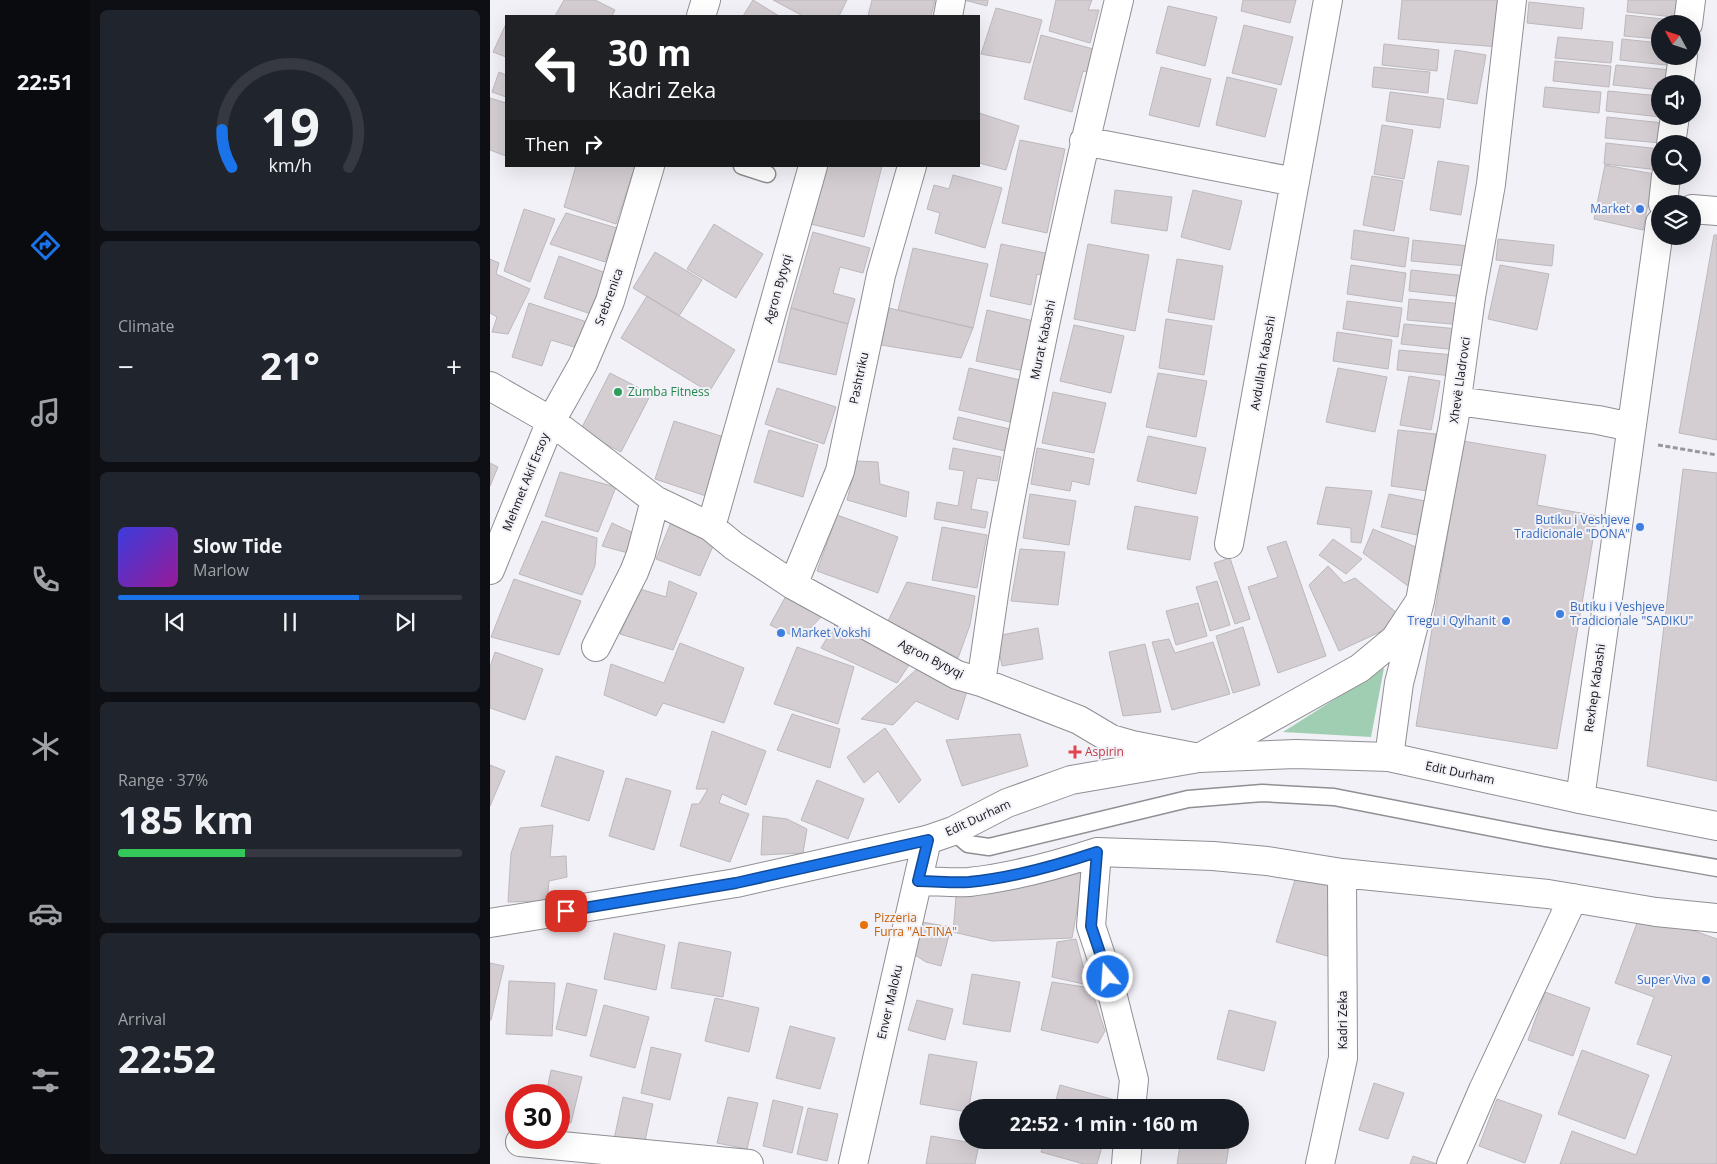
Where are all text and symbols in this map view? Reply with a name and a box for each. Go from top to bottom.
north arrow [1651,15,1701,65]
map controls [1651,15,1701,245]
text: 30 m [608,29,691,76]
icon: left [525,35,590,100]
text: 22:51 [17,66,73,96]
text: Kadri Zeka [608,74,716,104]
button: sound [1651,75,1701,125]
text: 19 [260,90,320,161]
icon: right [579,130,607,158]
text: Then [525,131,569,157]
button: search [1651,135,1701,185]
text: km/h [268,153,312,177]
button: layers [1651,195,1701,245]
place label: Market [1590,200,1630,217]
marker: Market [1634,203,1646,215]
icon: directions [28,228,63,263]
street label: Agron Bytyqi [760,252,795,325]
street label: Srebrenica [590,266,627,328]
street label: Murat Kabashi [1026,298,1059,381]
street label: Avdullah Kabashi [1246,314,1279,411]
text: Climate [118,315,175,337]
street label: Xhevë Lladrovci [1445,336,1474,424]
text: 21° [260,339,320,391]
text: − [118,347,134,385]
text: + [446,347,462,385]
street label: Pashtriku [845,350,872,406]
place label: Zumba Fitness [628,383,710,400]
marker: Zumba Fitness [612,386,624,398]
icon: music [28,395,63,430]
street label: Mehmet Akif Ersoy [498,429,553,534]
place label: Butiku i Veshjeve Tradicionale "DONA" [1514,511,1630,542]
marker: Butiku i Veshjeve Tradicionale "DONA" [1634,521,1646,533]
text: Slow Tide [193,533,282,559]
text: Marlow [193,559,249,581]
icon: phone [28,562,63,597]
place label: Butiku i Veshjeve Tradicionale "SADIKU" [1570,598,1693,629]
icon: previous [161,608,189,636]
icon: pause [276,608,304,636]
icon: next [391,608,419,636]
marker: Butiku i Veshjeve Tradicionale "SADIKU" [1554,608,1566,620]
place label: Tregu i Qylhanit [1408,612,1496,629]
marker: Tregu i Qylhanit [1500,615,1512,627]
place label: Market Vokshi [791,624,871,641]
marker: Market Vokshi [775,627,787,639]
street label: Agron Bytyqi [896,635,967,682]
street label: Rexhep Kabashi [1580,643,1609,733]
icon: climate [28,729,63,764]
place label: Aspirin [1085,743,1124,760]
marker: Aspirin [1069,746,1081,758]
street label: Edit Durham [1424,757,1496,788]
text: Range · 37% [118,769,208,791]
text: 185 km [118,793,254,845]
street label: Edit Durham [942,795,1013,840]
pin [545,890,587,932]
icon: car [28,896,63,931]
icon: arrive [552,897,580,925]
place label: Pizzeria Furra "ALTINA" [874,909,957,940]
marker: Pizzeria Furra "ALTINA" [858,919,870,931]
position arrow [1081,950,1133,1002]
street label: Enver Maloku [873,963,906,1041]
place label: Super Viva [1637,971,1696,988]
marker: Super Viva [1700,974,1712,986]
street label: Kadri Zeka [1334,991,1351,1050]
text: Arrival [118,1008,166,1030]
text: 22:52 [118,1032,216,1084]
icon: filters [28,1063,63,1098]
speed limit sign: 30 [505,1084,570,1149]
text: 22:52 · 1 min · 160 m [1010,1111,1198,1137]

